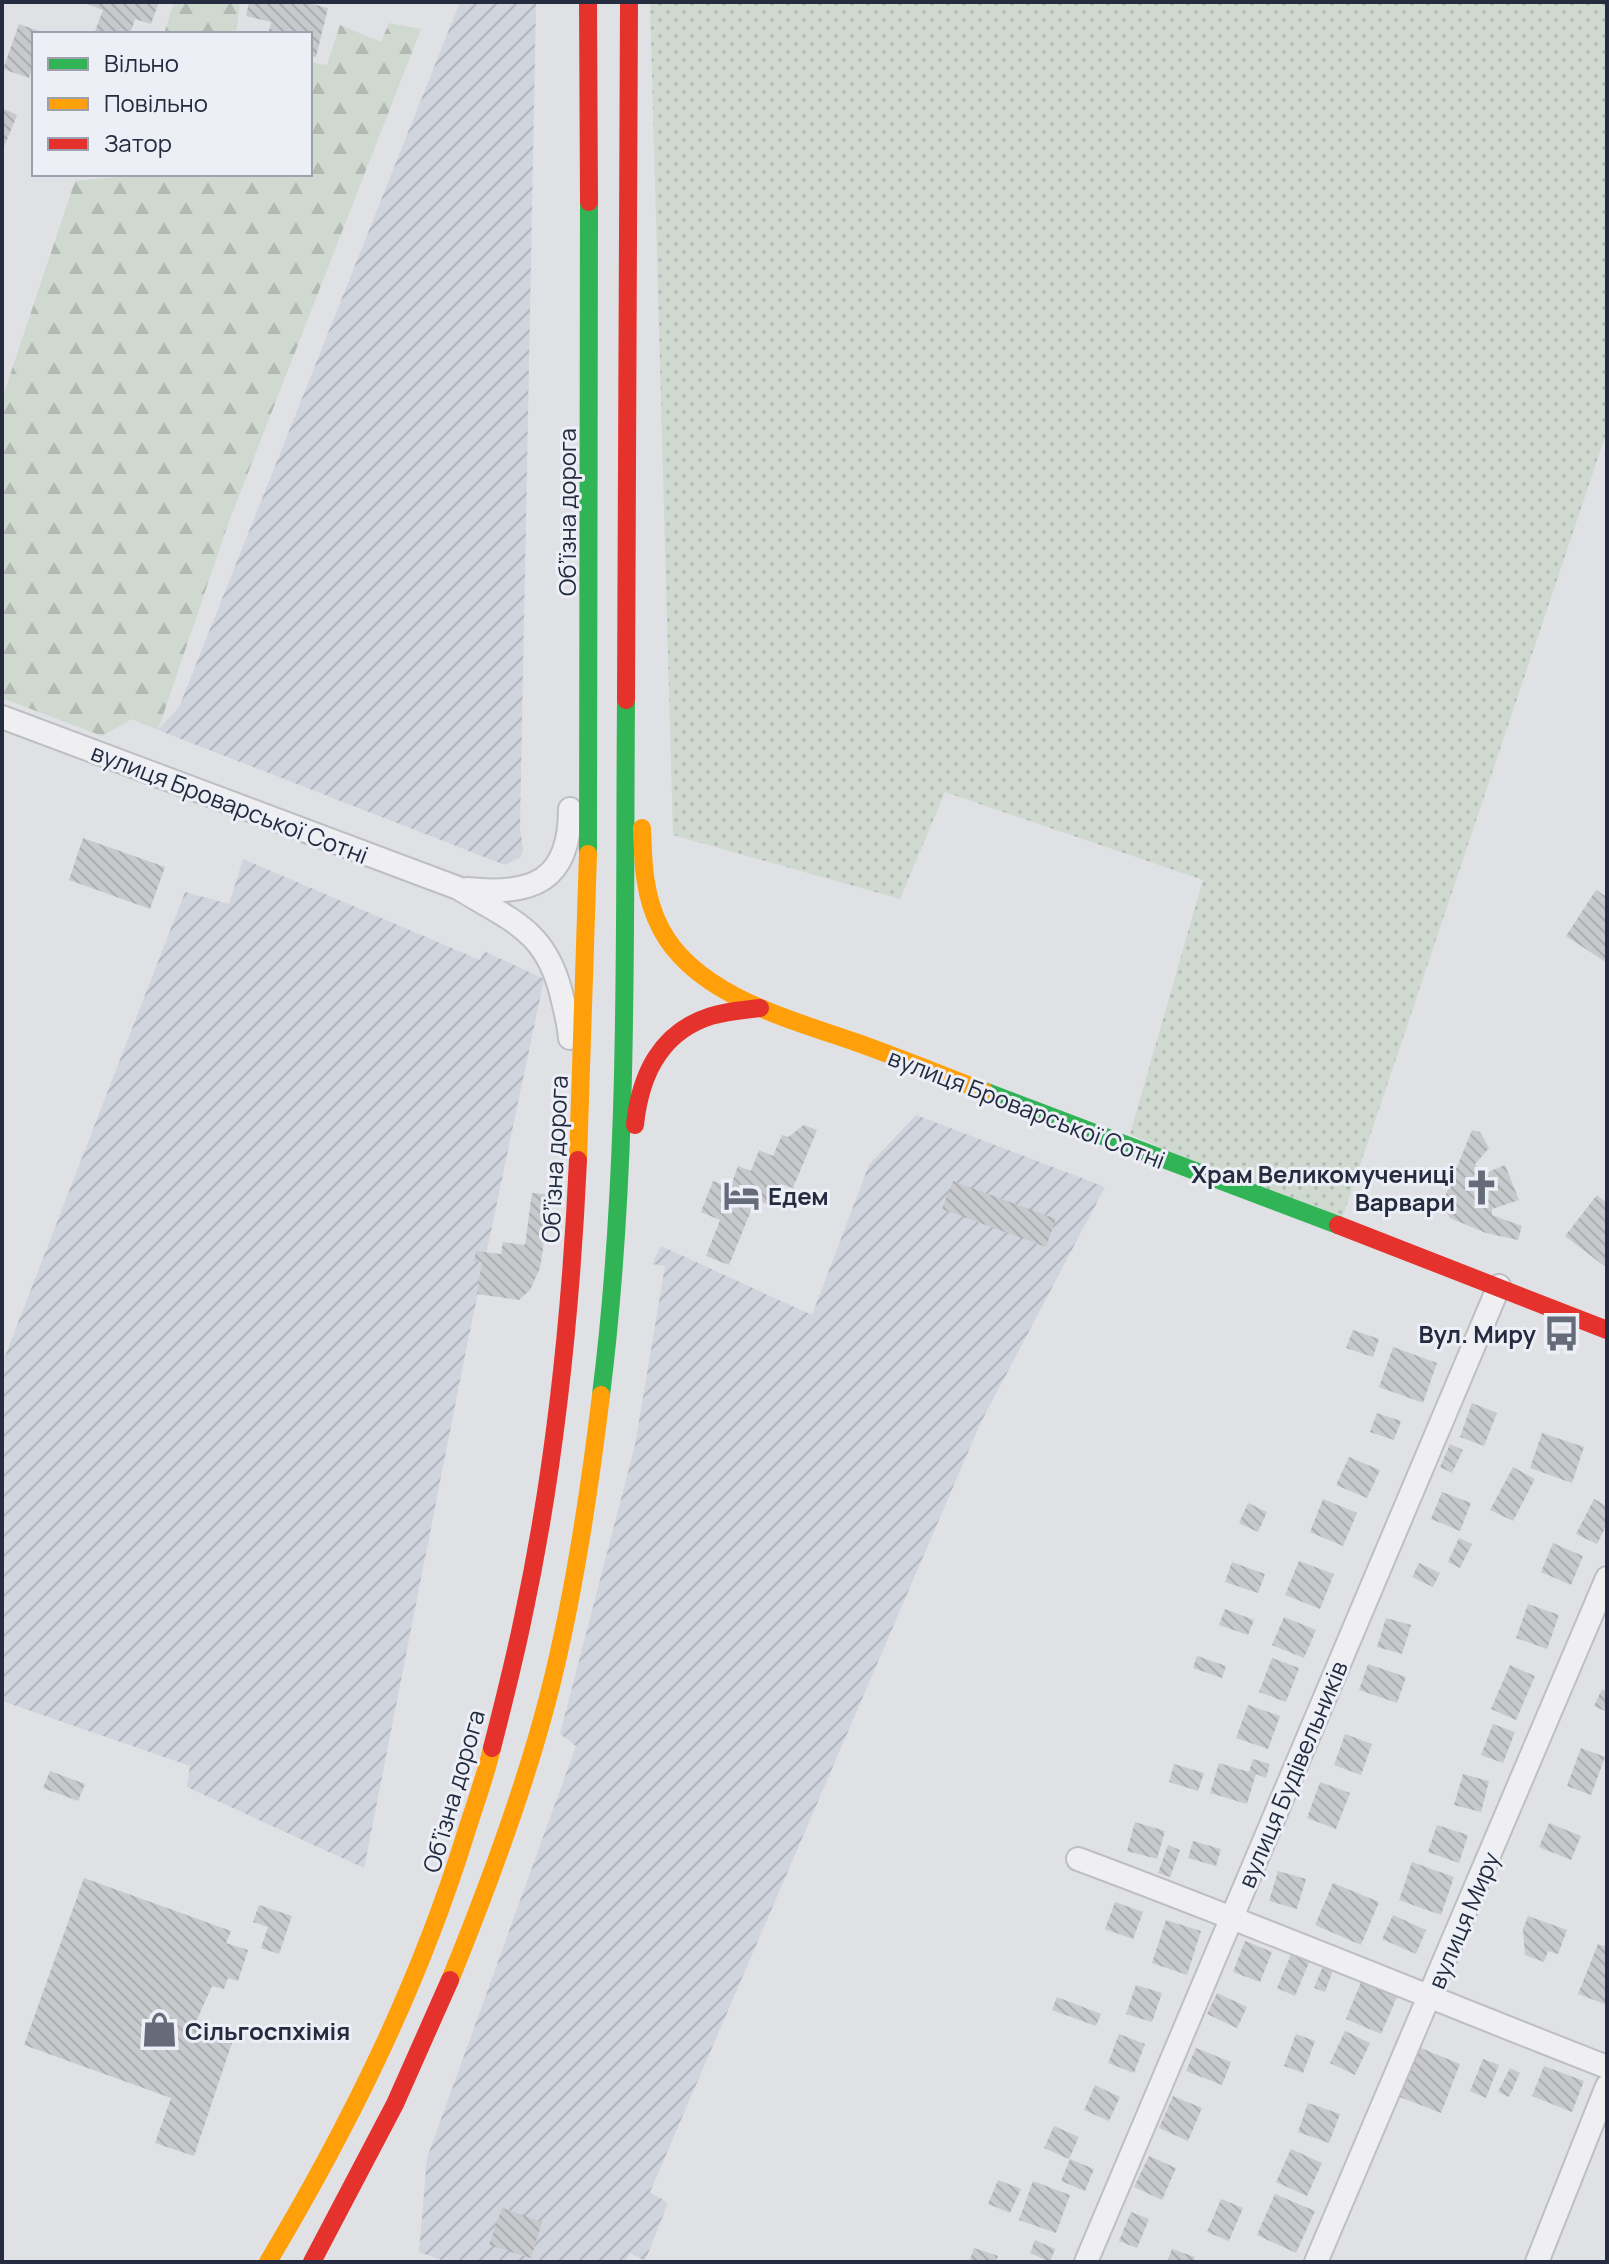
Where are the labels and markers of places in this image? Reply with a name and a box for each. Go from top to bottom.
place label: Храм Великомучениці Варвари [1191,1157,1455,1218]
church icon: Храм Великомучениці Варвари [1462,1168,1500,1206]
hotel icon: Едем [723,1176,761,1214]
place label: Едем [768,1179,829,1212]
bus stop icon: Вул. Миру [1543,1314,1581,1352]
place label: Вул. Миру [1418,1317,1537,1350]
shop icon: Сільгоспхімія [140,2011,178,2049]
place label: Сільгоспхімія [185,2014,350,2047]

